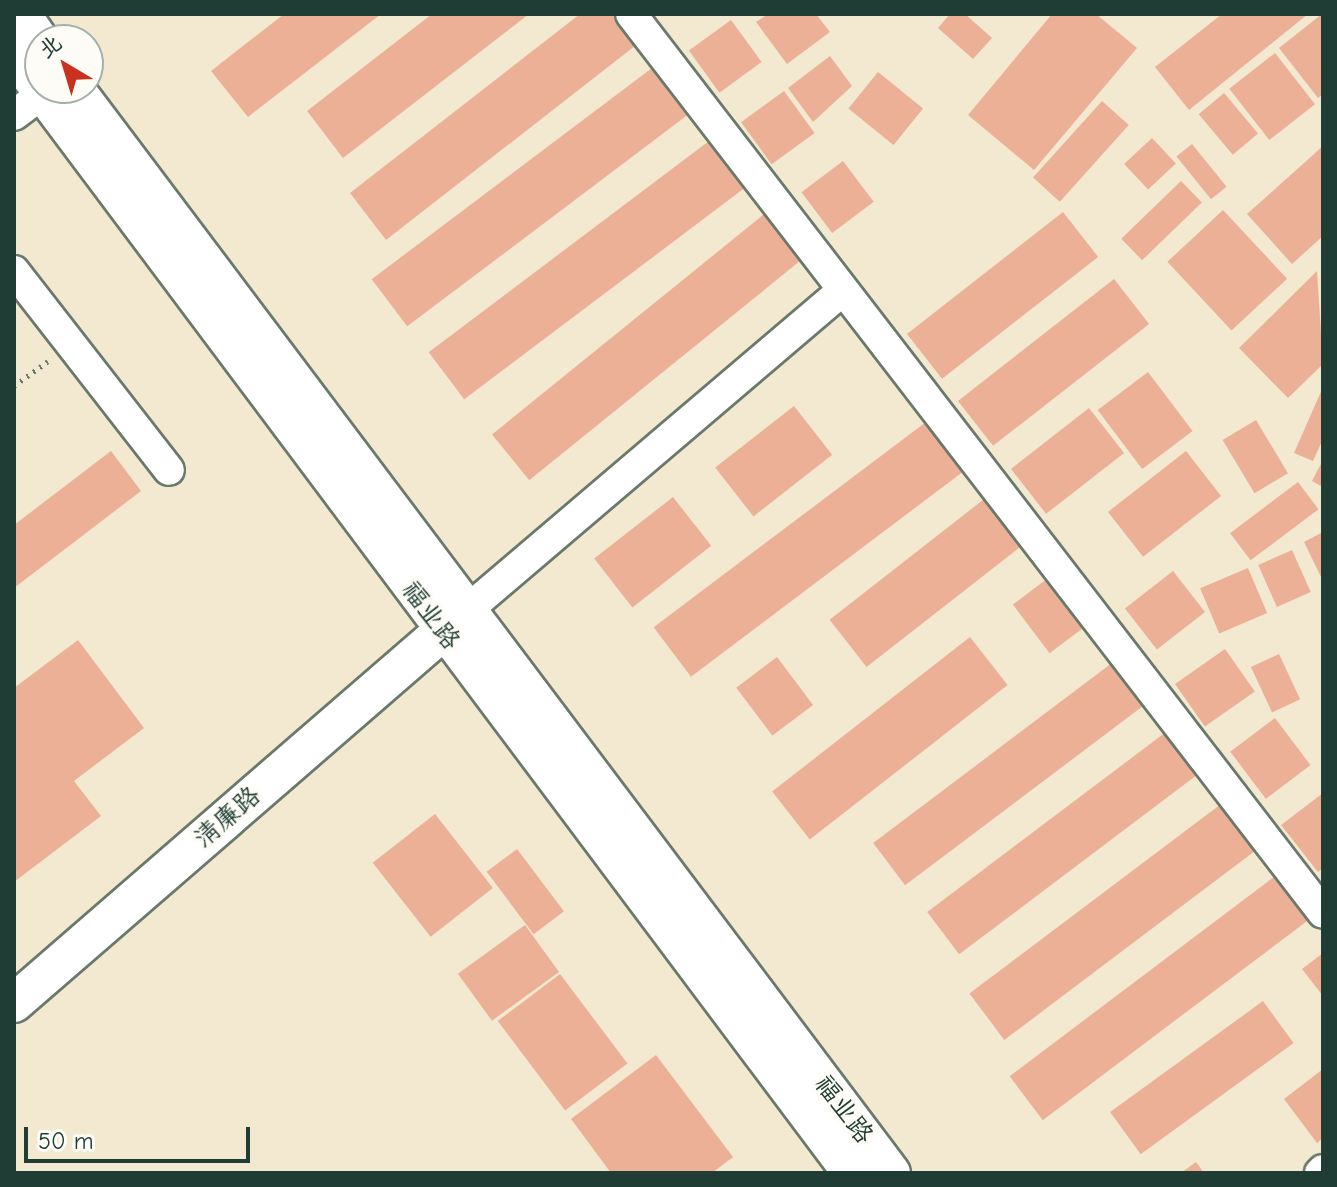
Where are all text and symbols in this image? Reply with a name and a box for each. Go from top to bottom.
north arrow [24,24,104,104]
text: 北 [34,30,67,64]
street label: 福业路 [394,575,466,657]
street label: 清廉路 [188,781,268,855]
street label: 福业路 [807,1069,879,1151]
scale bar [28,1111,254,1161]
text: 50 m [38,1127,94,1155]

